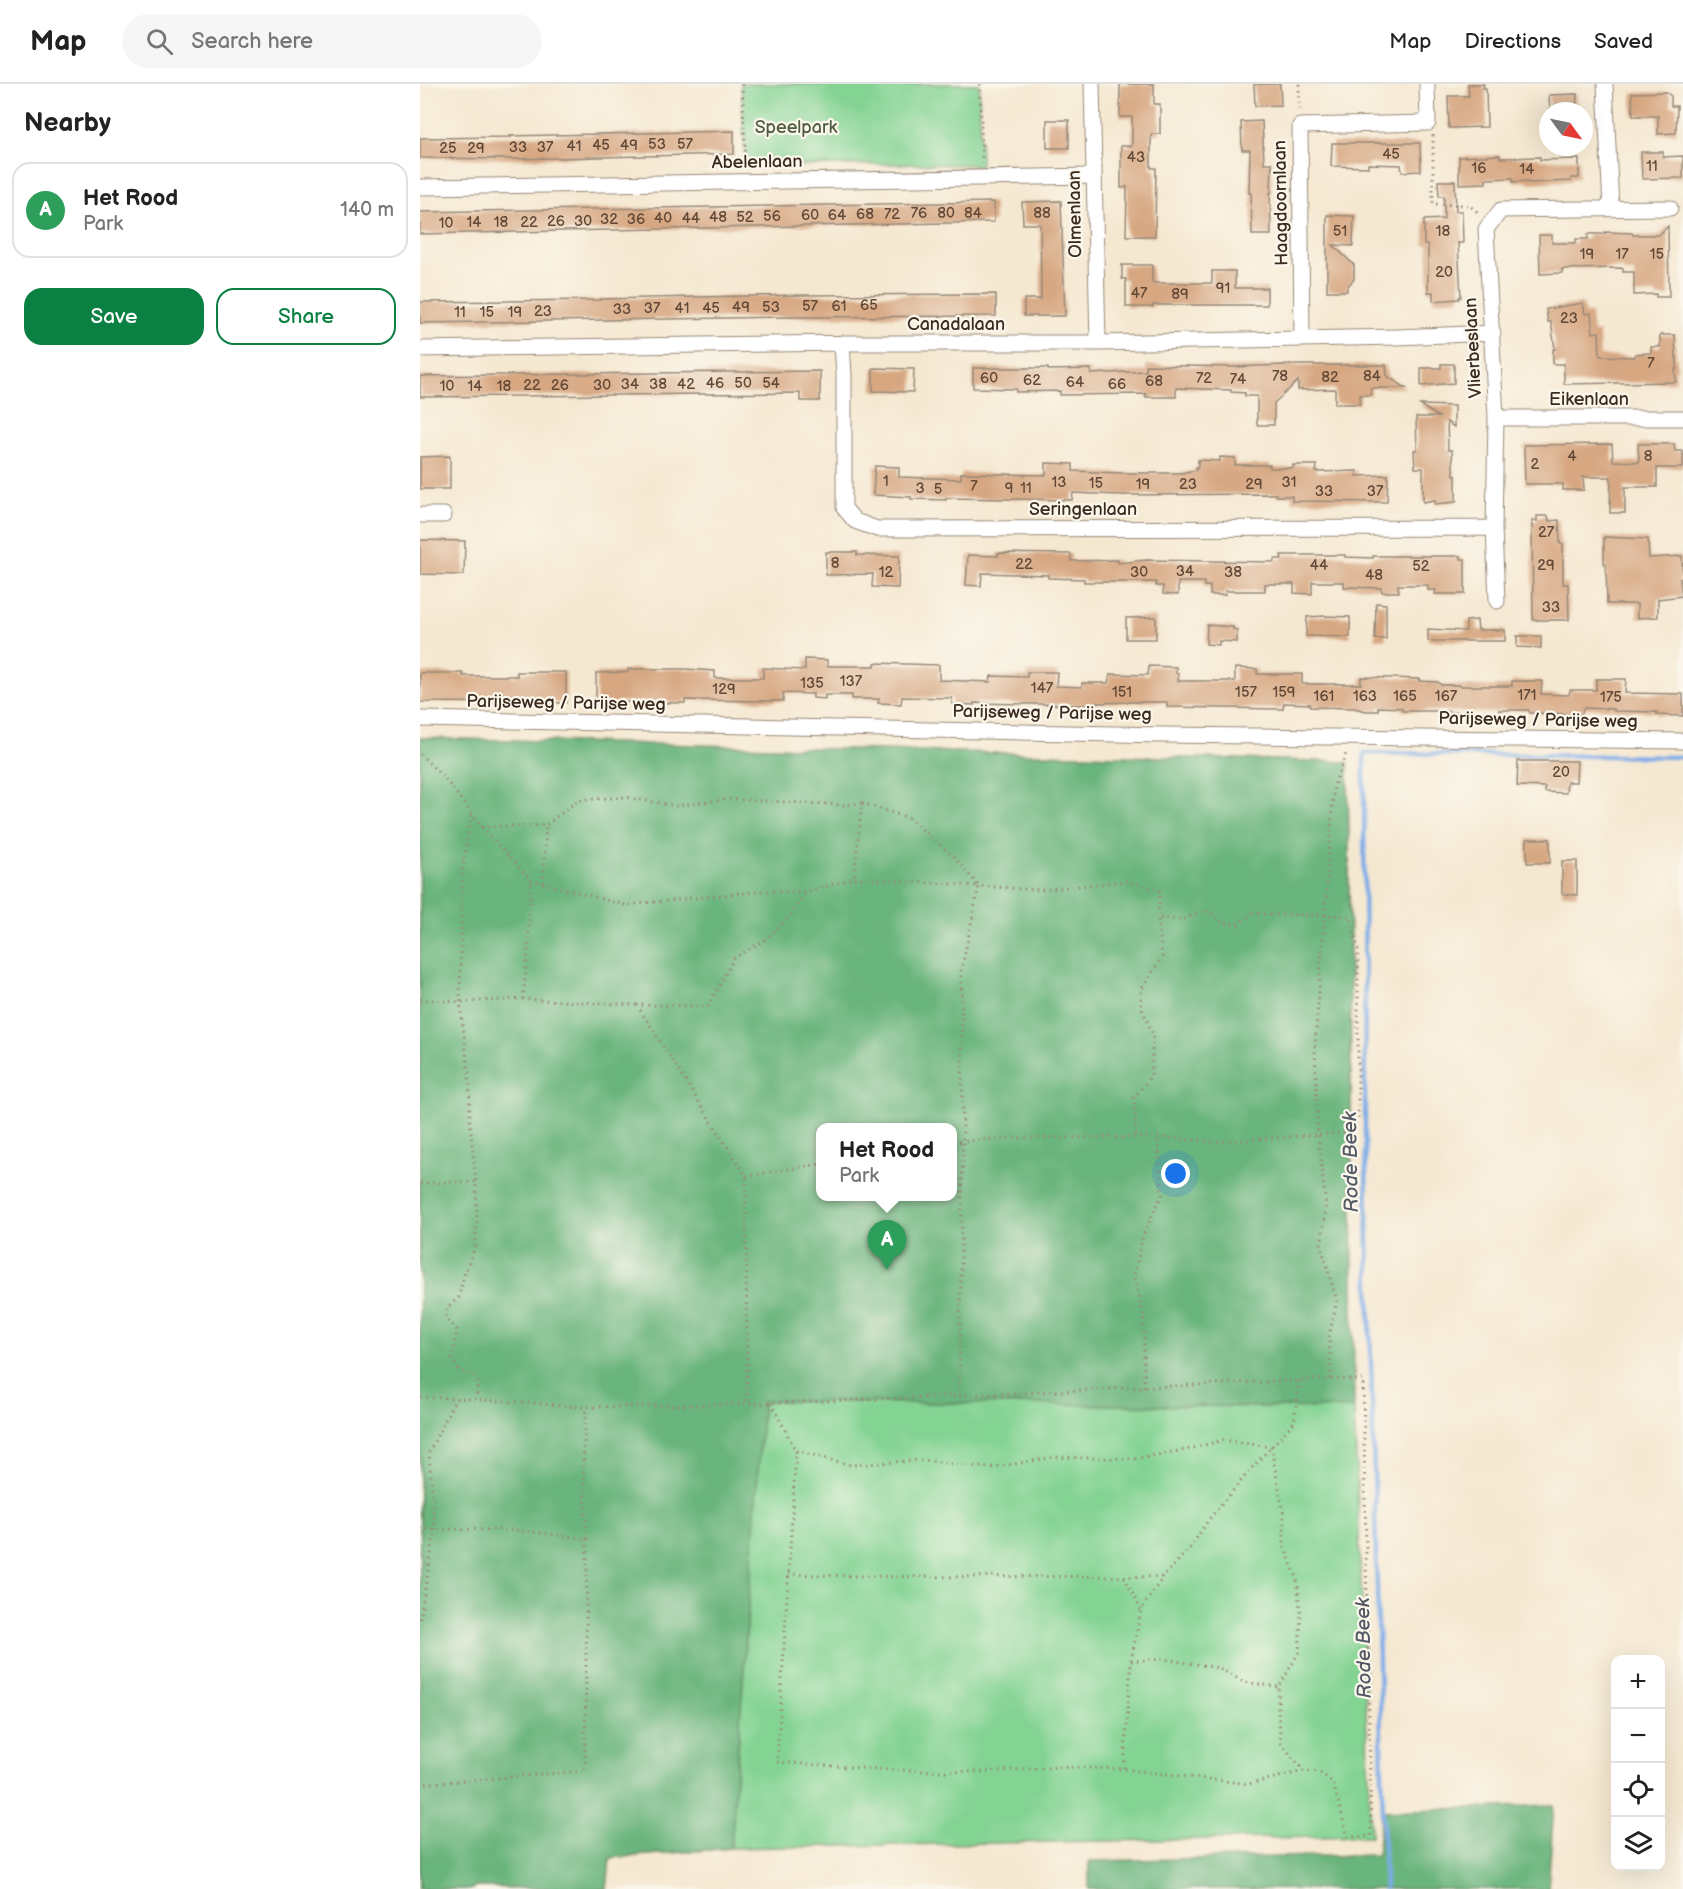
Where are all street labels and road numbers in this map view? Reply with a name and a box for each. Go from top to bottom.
street label: Haagdoornlaan [1269,140,1293,266]
street label: Abelenlaan [711,151,803,173]
street label: Olmenlaan [1064,170,1086,258]
street label: Vlierbeslaan [1460,297,1486,399]
street label: Canadalaan [907,314,1005,335]
street label: Eikenlaan [1549,389,1629,410]
street label: Seringenlaan [1029,499,1137,520]
street label: Parijseweg / Parijse weg [466,691,666,715]
street label: Parijseweg / Parijse weg [952,701,1152,725]
street label: Parijseweg / Parijse weg [1438,708,1638,732]

